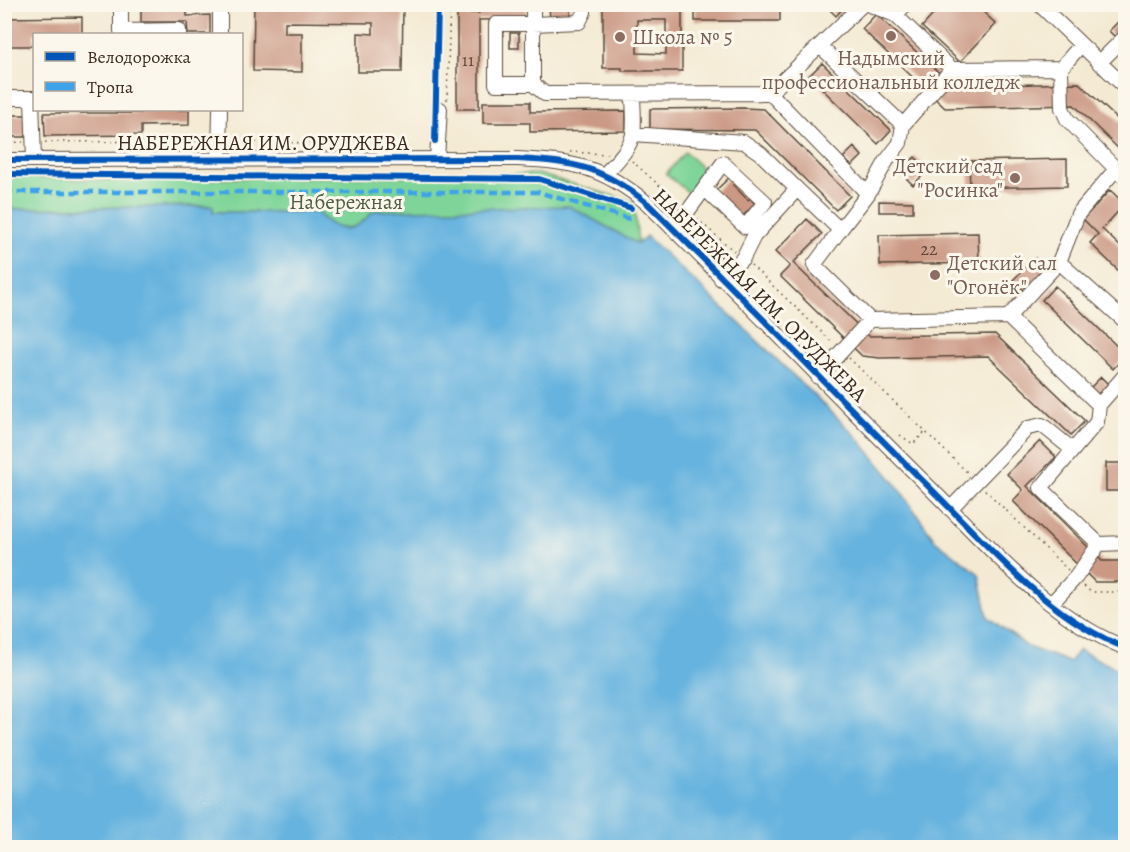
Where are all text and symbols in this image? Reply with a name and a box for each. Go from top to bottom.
place label: Школа № 5 [632,23,733,51]
marker: Надымский профессиональный колледж [884,29,898,43]
marker: Школа № 5 [613,30,627,44]
legend [33,33,243,111]
place label: Надымский профессиональный колледж [762,44,1021,96]
text: Велодорожка [87,45,192,69]
house number: 11 [462,48,474,72]
text: Тропа [87,75,134,99]
street label: НАБЕРЕЖНАЯ ИМ. ОРУДЖЕВА [117,129,410,157]
place label: Детский сад "Росинка" [893,152,1003,204]
marker: Детский сад "Росинка" [1008,171,1022,185]
street label: НАБЕРЕЖНАЯ ИМ. ОРУДЖЕВА [647,182,874,409]
park label: Набережная [289,188,403,216]
house number: 22 [920,237,938,261]
place label: Детский сал "Огонёк" [947,249,1057,301]
marker: Детский сал "Огонёк" [928,268,942,282]

